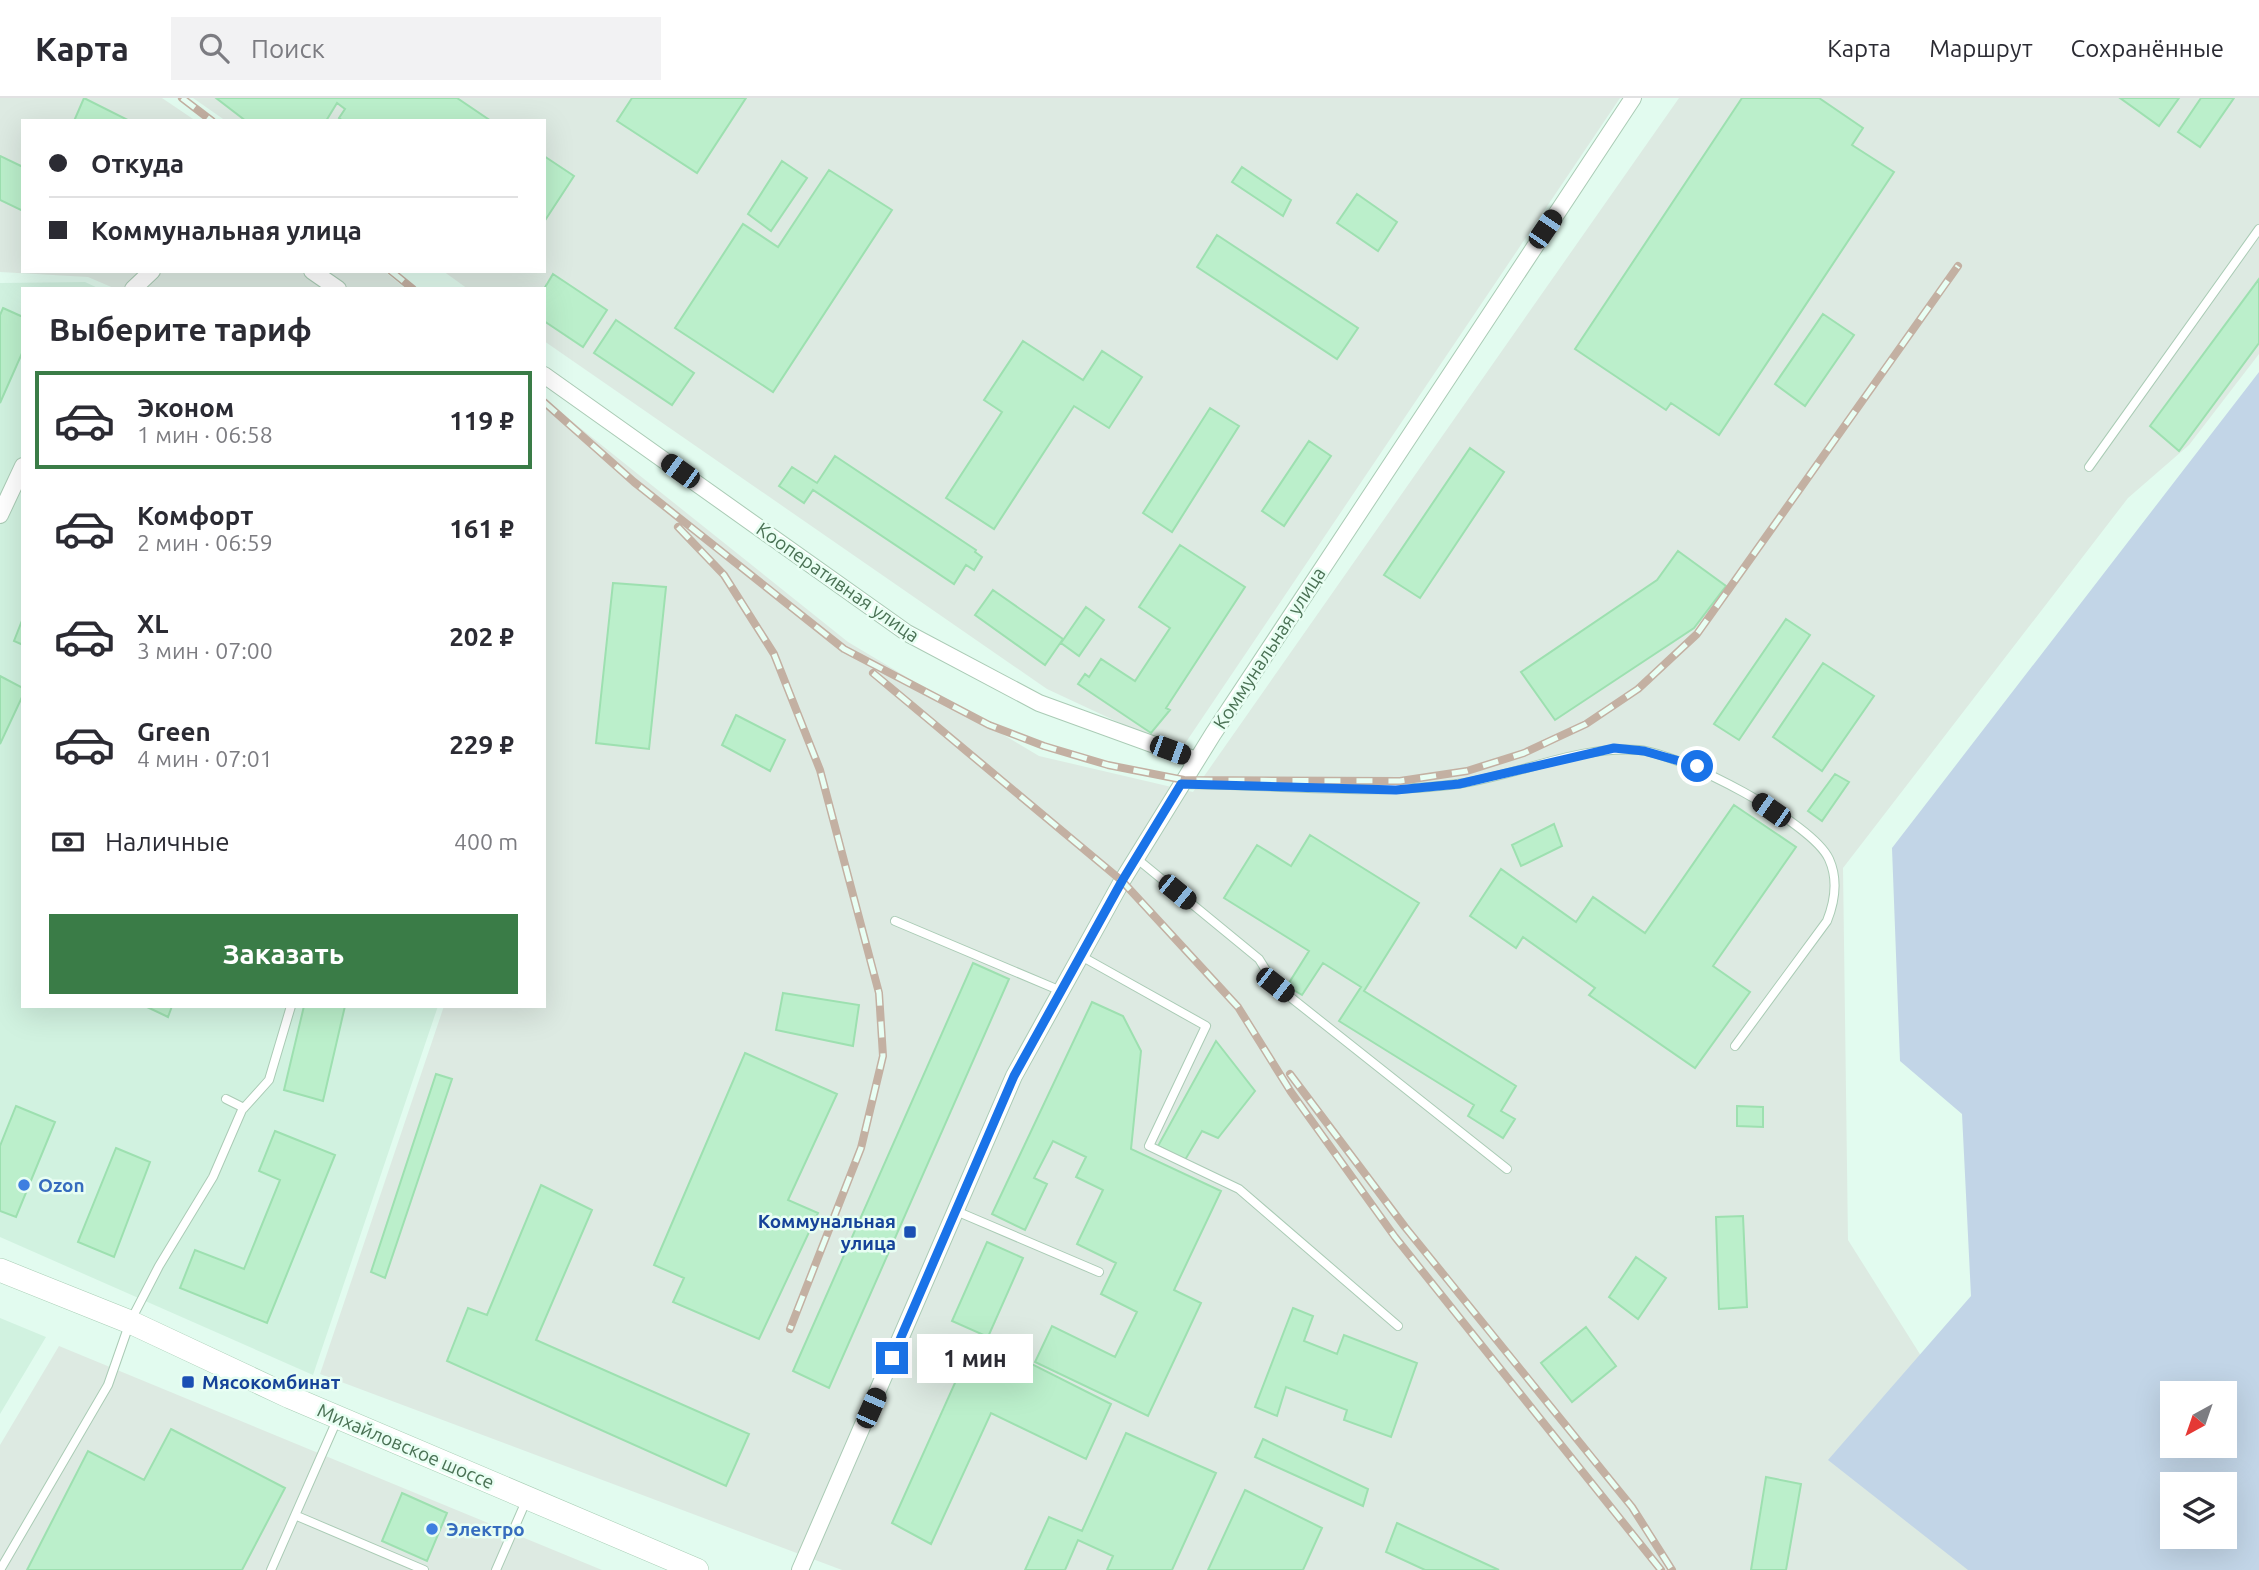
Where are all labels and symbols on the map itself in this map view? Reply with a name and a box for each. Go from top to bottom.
car [1525,206,1566,252]
car [657,450,704,492]
street label: Кооперативная улица [752,518,924,646]
street label: Коммунальная улица [1208,563,1330,733]
car [1147,733,1194,767]
route start [1681,750,1713,782]
car [1748,789,1795,831]
car [1155,871,1200,913]
car [1252,964,1299,1006]
place label: Ozon [38,1174,85,1196]
marker: Ozon [16,1177,32,1193]
place label: Коммунальная улица [758,1210,896,1254]
marker: Коммунальная улица [902,1224,918,1240]
callout: 1 мин [917,1334,1032,1382]
route end [876,1342,908,1374]
place label: Мясокомбинат [202,1371,341,1393]
marker: Мясокомбинат [180,1374,196,1390]
north arrow [2160,1381,2236,1458]
car [853,1385,890,1431]
street label: Михайловское шоссе [314,1399,498,1493]
place label: Электро [446,1518,525,1540]
marker: Электро [424,1521,440,1537]

